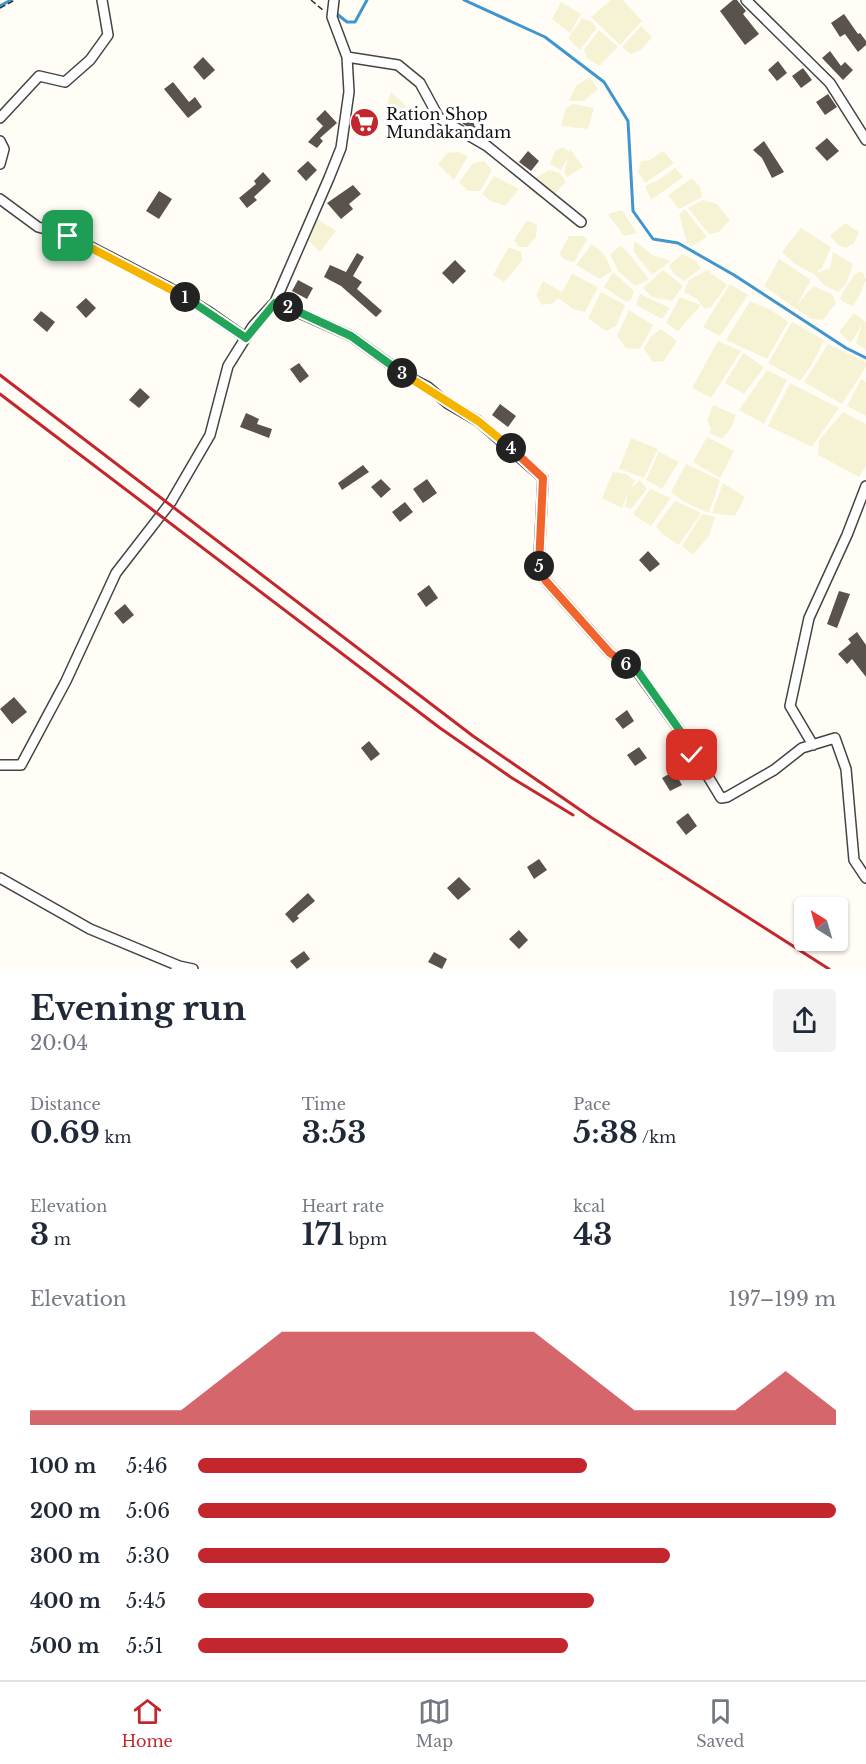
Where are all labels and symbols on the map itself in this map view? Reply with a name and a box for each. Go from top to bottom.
place label: Ration Shop Mundakandam [386,104,511,142]
supermarket icon: Ration Shop Mundakandam [349,107,381,139]
pin [42,210,93,261]
pin: 1 [170,282,200,312]
pin: 2 [273,292,303,322]
pin: 3 [387,358,417,388]
pin: 4 [496,433,526,463]
pin: 5 [524,551,554,581]
pin: 6 [611,649,641,679]
pin [666,729,717,780]
north arrow [794,897,848,951]

